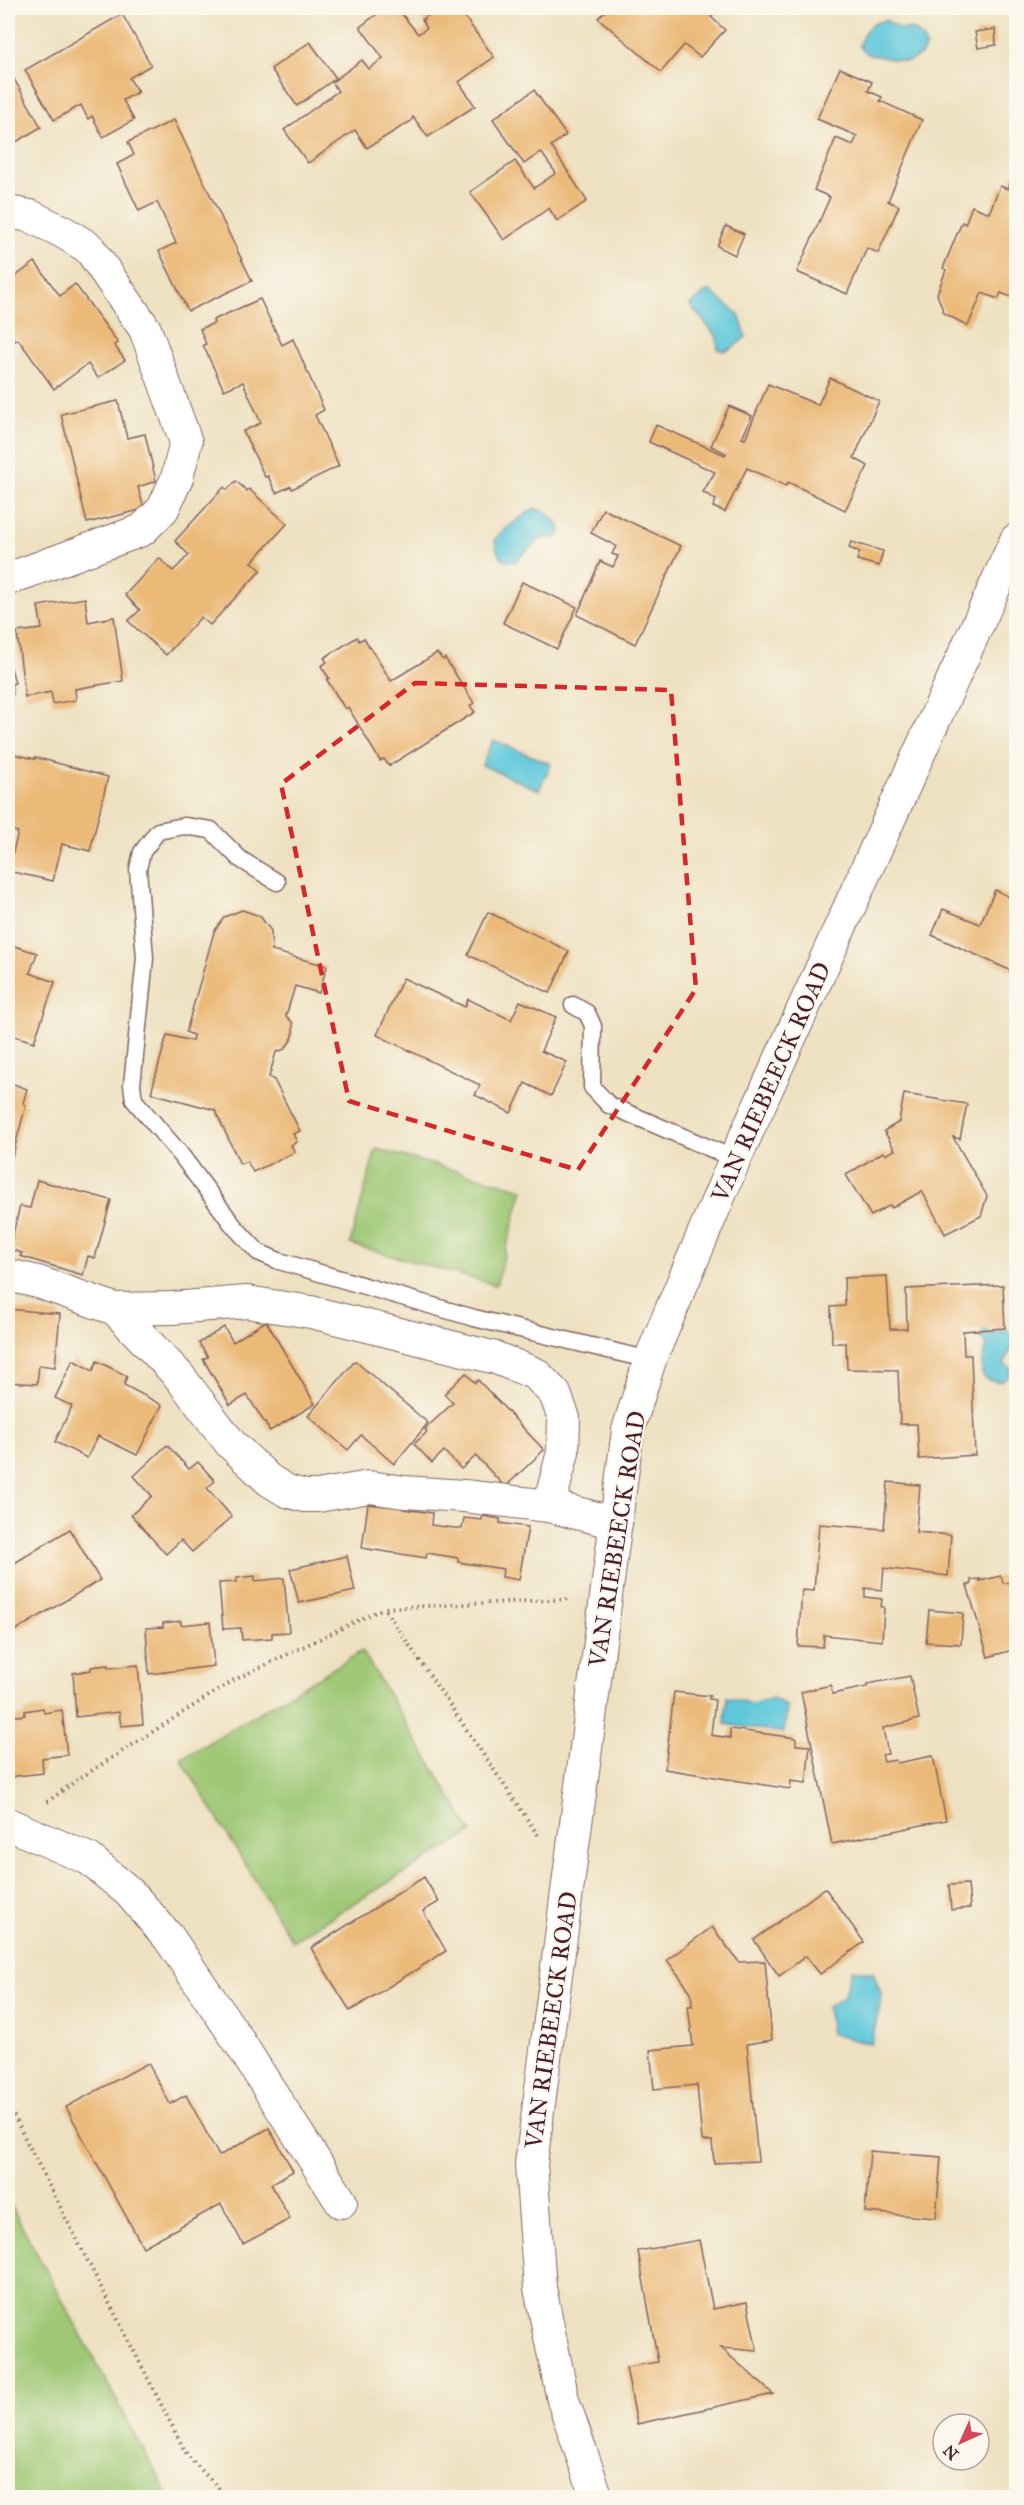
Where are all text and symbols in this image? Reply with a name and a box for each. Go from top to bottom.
street label: VAN RIEBEECK ROAD [704,957,837,1207]
street label: VAN RIEBEECK ROAD [582,1409,652,1670]
street label: VAN RIEBEECK ROAD [518,1890,584,2151]
north arrow [931,2412,991,2472]
text: N [939,2440,962,2464]

